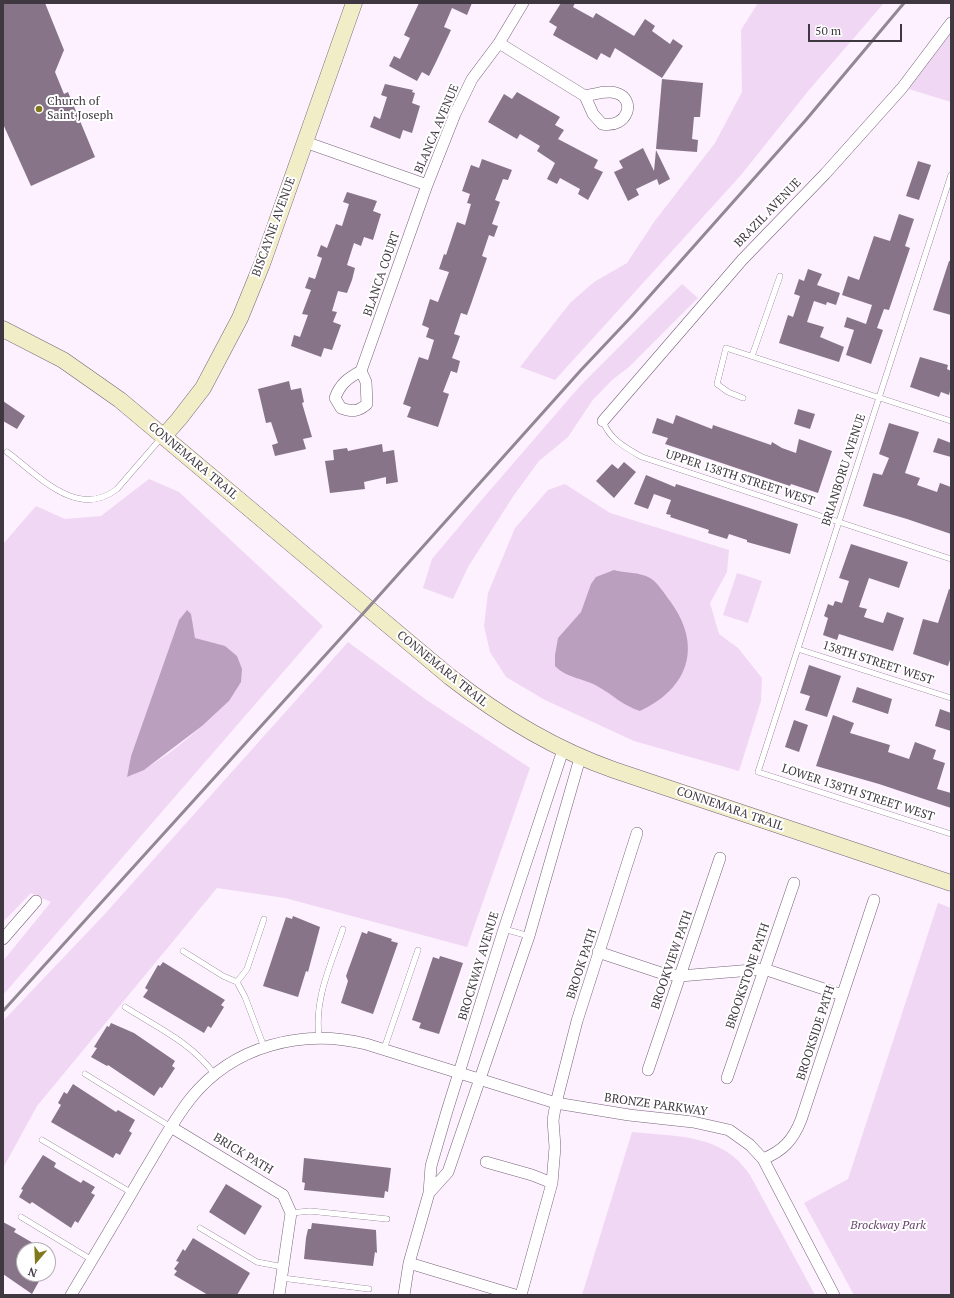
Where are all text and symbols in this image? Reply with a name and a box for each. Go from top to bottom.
scale bar [810,16,904,42]
text: 50 m [815,23,841,38]
street label: BLANCA AVENUE [412,82,462,176]
place label: Church of Saint Joseph [47,95,113,123]
marker: Church of Saint Joseph [34,104,44,114]
street label: BISCAYNE AVENUE [249,175,299,279]
street label: BRAZIL AVENUE [732,176,804,250]
street label: BLANCA COURT [361,230,403,318]
street label: BRIANBORU AVENUE [819,412,869,528]
street label: CONNEMARA TRAIL [145,419,241,503]
street label: UPPER 138TH STREET WEST [664,447,816,509]
street label: CONNEMARA TRAIL [394,628,490,710]
street label: 138TH STREET WEST [821,638,935,688]
street label: LOWER 138TH STREET WEST [780,761,936,825]
street label: CONNEMARA TRAIL [675,784,785,834]
street label: BROOKVIEW PATH [648,909,696,1011]
street label: BROCKWAY AVENUE [456,910,502,1022]
street label: BROOKSTONE PATH [723,921,773,1031]
street label: BROOK PATH [564,927,600,1001]
street label: BROOKSIDE PATH [794,984,838,1082]
street label: BRONZE PARKWAY [603,1091,709,1119]
street label: BRICK PATH [210,1130,276,1178]
park label: Brockway Park [850,1219,926,1233]
north arrow [16,1242,56,1282]
text: N [26,1264,39,1280]

